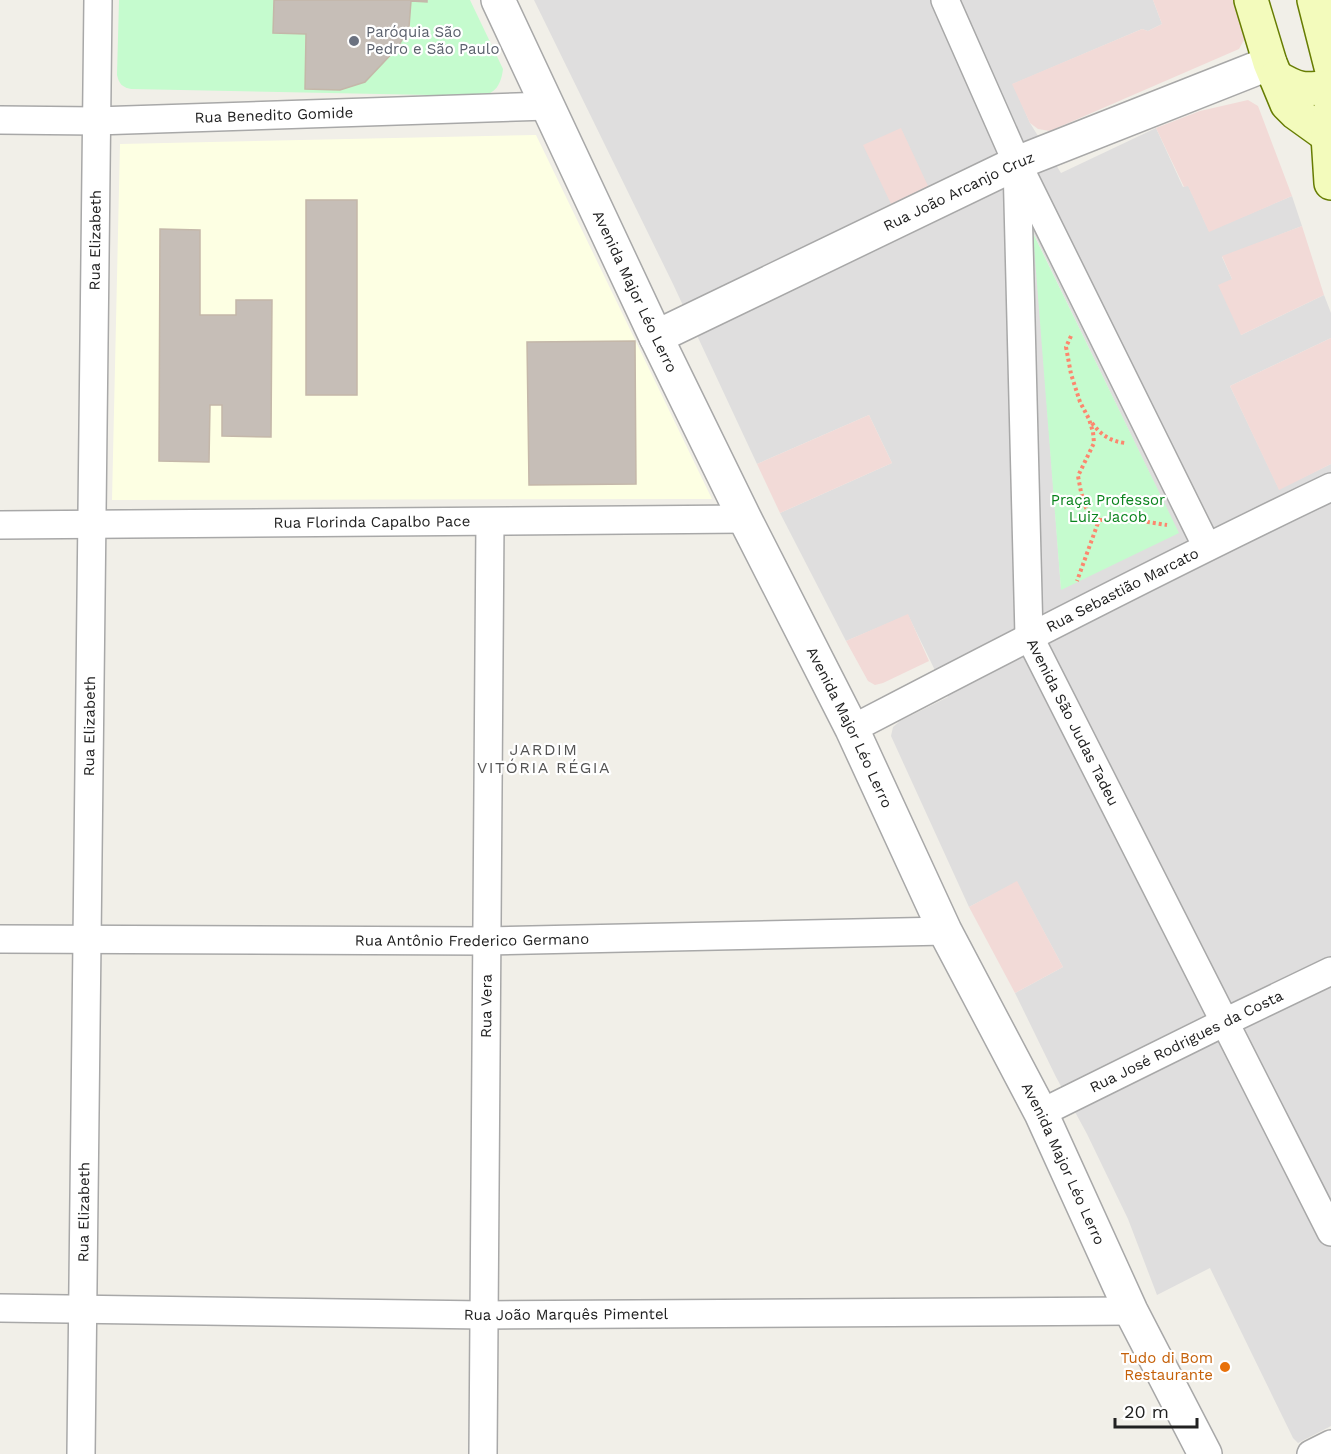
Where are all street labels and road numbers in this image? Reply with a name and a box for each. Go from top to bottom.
street label: Rua Benedito Gomide [194,103,354,127]
street label: Rua João Arcanjo Cruz [880,148,1037,235]
street label: Rua Elizabeth [86,190,105,290]
street label: Avenida Major Léo Lerro [589,208,681,375]
street label: Rua Florinda Capalbo Pace [274,512,470,532]
street label: Rua Sebastião Marcato [1043,544,1202,636]
street label: Avenida São Judas Tadeu [1023,636,1123,809]
street label: Avenida Major Léo Lerro [803,644,896,811]
street label: Rua Elizabeth [80,676,99,776]
street label: Rua Antônio Frederico Germano [355,930,589,950]
street label: Rua Vera [477,973,496,1038]
street label: Rua José Rodrigues da Costa [1087,986,1286,1096]
street label: Avenida Major Léo Lerro [1018,1079,1109,1248]
street label: Rua Elizabeth [74,1162,93,1262]
street label: Rua João Marquês Pimentel [464,1305,669,1324]

